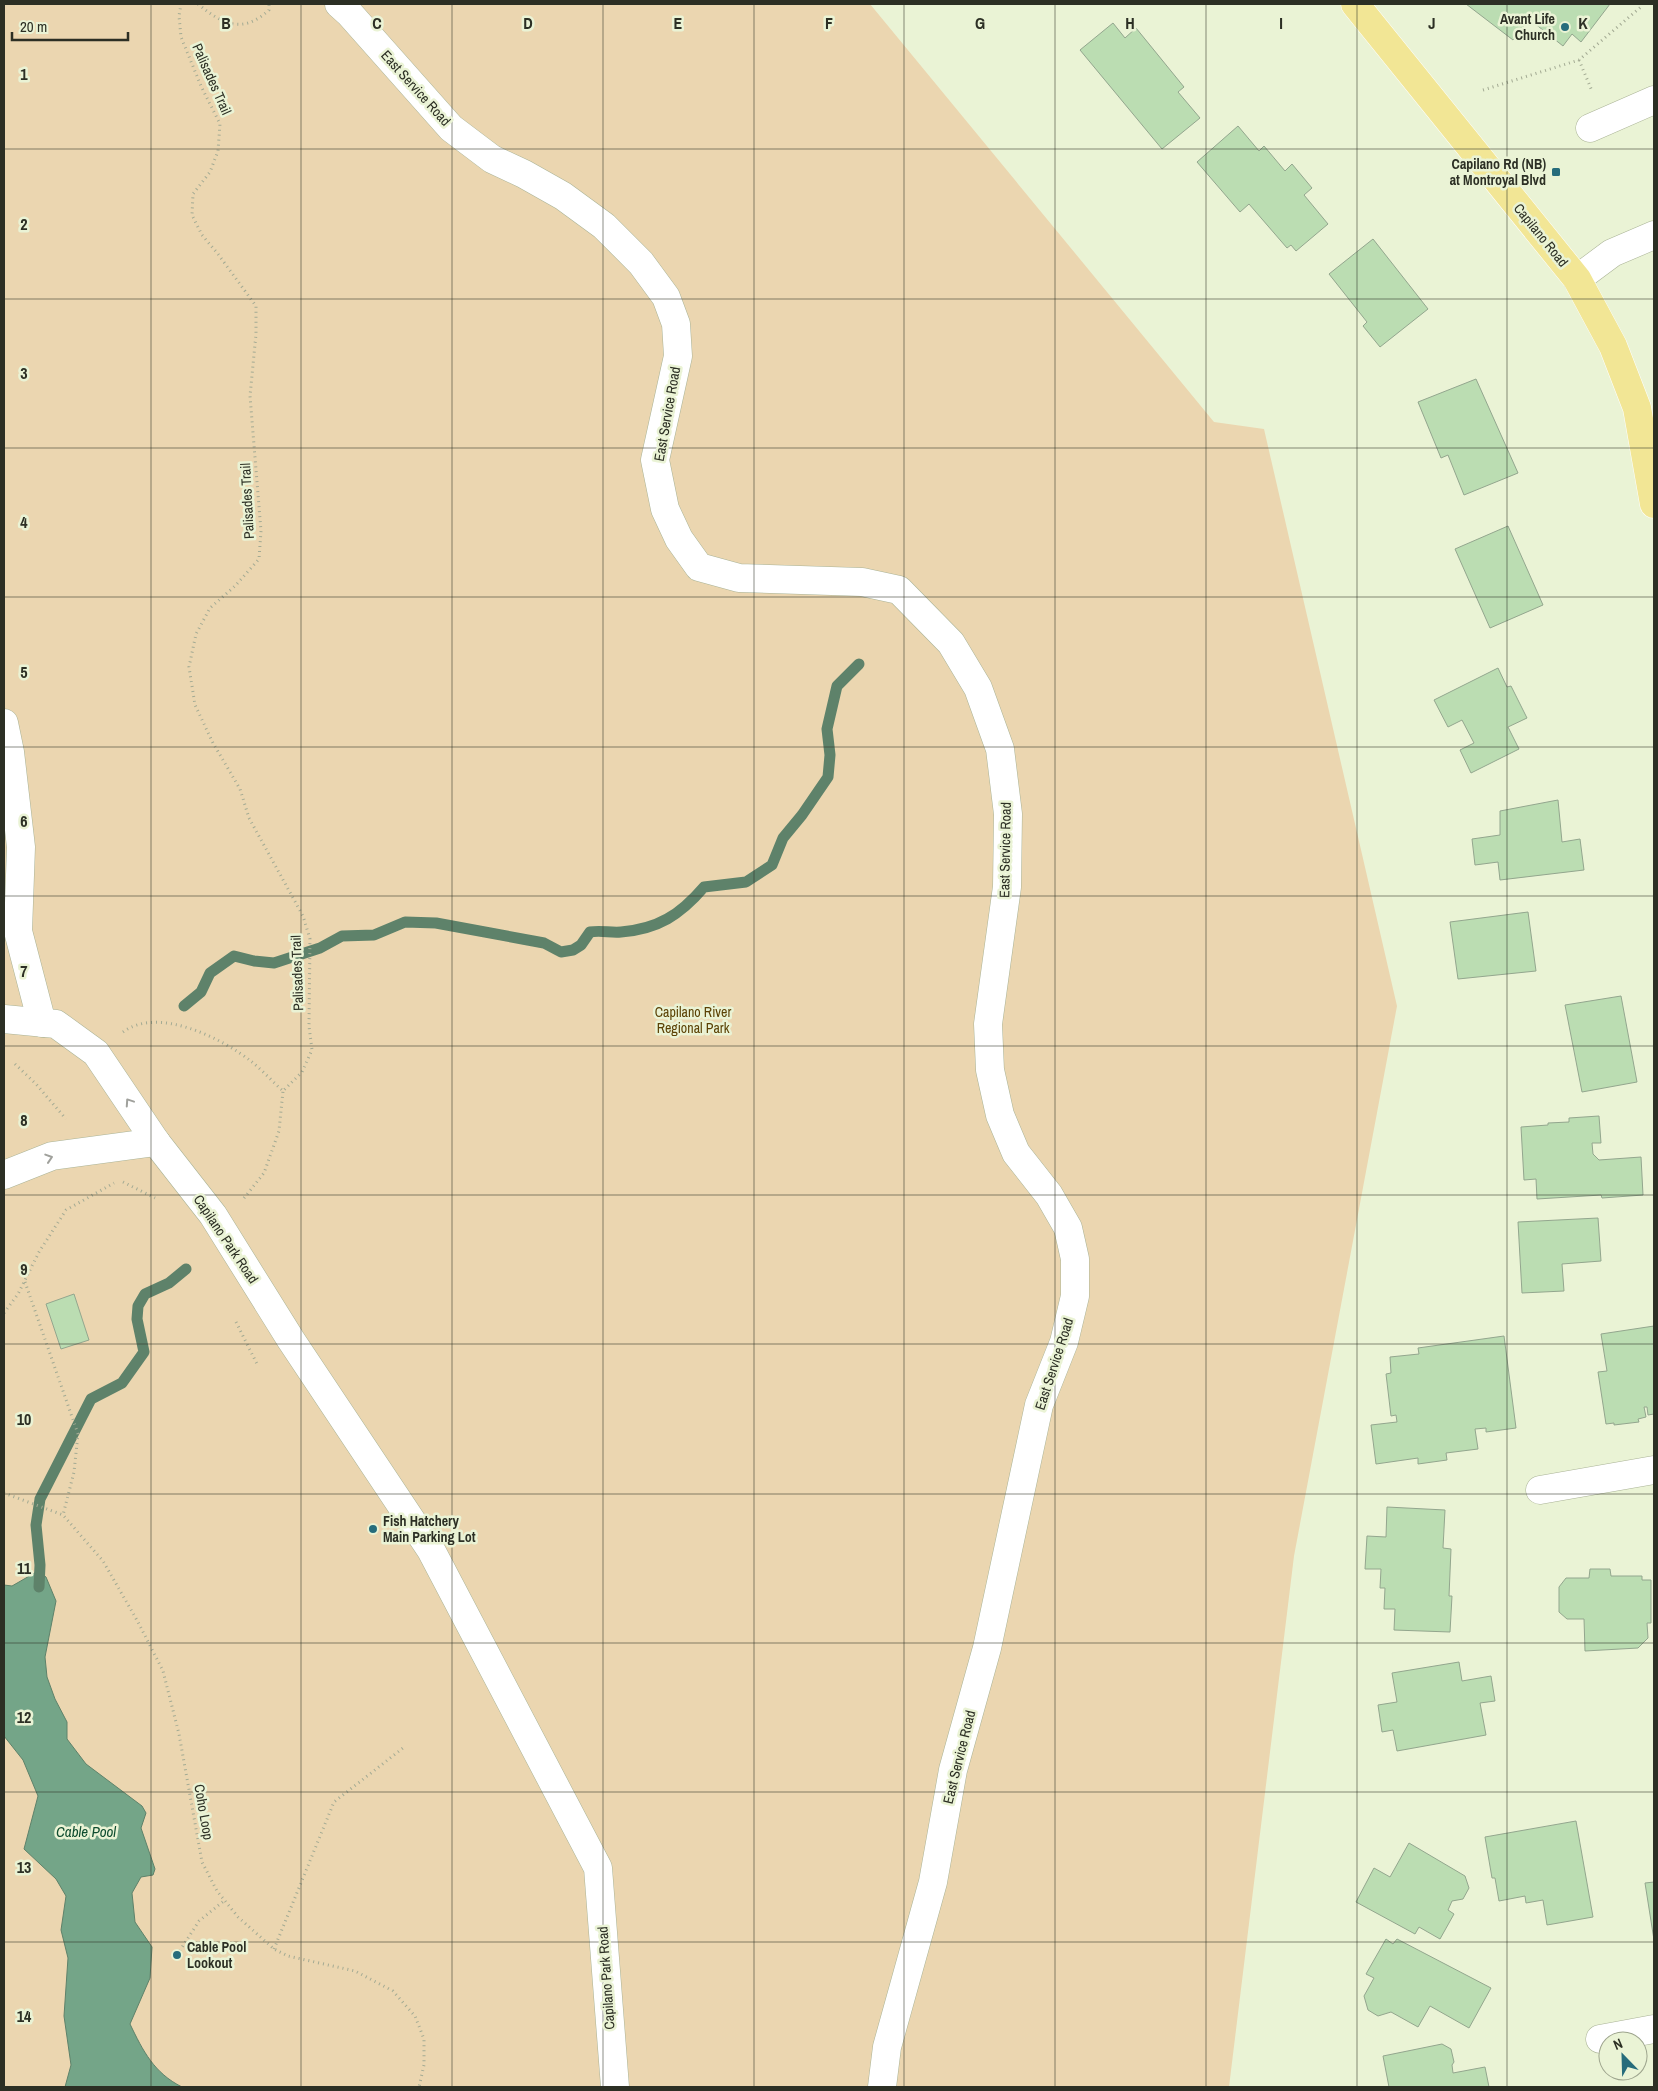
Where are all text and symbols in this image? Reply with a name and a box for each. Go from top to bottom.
scale bar [12,10,129,42]
place label: Avant Life Church [1500,10,1555,44]
text: B [221,12,231,34]
text: C [372,12,382,34]
text: D [523,12,533,34]
text: E [674,12,683,34]
text: F [825,12,833,34]
text: G [975,12,985,34]
text: H [1125,12,1135,34]
text: I [1279,12,1283,34]
text: J [1428,12,1436,34]
text: K [1578,12,1588,34]
text: 20 m [20,16,47,37]
marker: Avant Life Church [1559,21,1571,33]
street label: Palisades Trail [188,41,236,117]
street label: East Service Road [377,46,455,130]
text: 1 [20,63,28,85]
place label: Capilano Rd (NB) at Montroyal Blvd [1450,155,1546,189]
marker: Capilano Rd (NB) at Montroyal Blvd [1550,166,1562,178]
street label: Capilano Road [1510,200,1572,270]
text: 2 [20,213,28,235]
text: 3 [20,362,28,384]
street label: East Service Road [650,365,684,463]
street label: Palisades Trail [236,463,258,539]
text: 4 [20,511,28,533]
text: 5 [20,661,28,683]
street label: East Service Road [995,802,1015,898]
text: 6 [20,810,28,832]
street label: Palisades Trail [287,935,307,1011]
text: 7 [20,960,28,982]
park label: Capilano River Regional Park [655,1003,731,1037]
one-way arrow [126,1098,135,1108]
text: 8 [20,1109,28,1131]
one-way arrow [44,1153,53,1163]
street label: Capilano Park Road [190,1191,262,1287]
text: 9 [20,1258,28,1280]
street label: East Service Road [1031,1316,1077,1412]
text: 10 [17,1408,31,1430]
place label: Fish Hatchery Main Parking Lot [383,1512,476,1546]
marker: Fish Hatchery Main Parking Lot [367,1523,379,1535]
text: 11 [17,1557,32,1579]
text: 12 [17,1706,31,1728]
street label: East Service Road [939,1708,979,1806]
street label: Coho Loop [190,1783,218,1841]
water label: Cable Pool [56,1821,116,1842]
text: 13 [17,1856,31,1878]
street label: Capilano Park Road [593,1926,619,2030]
place label: Cable Pool Lookout [187,1938,246,1972]
marker: Cable Pool Lookout [171,1949,183,1961]
text: 14 [17,2005,32,2027]
north arrow [1598,2031,1648,2081]
text: N [1611,2034,1625,2054]

